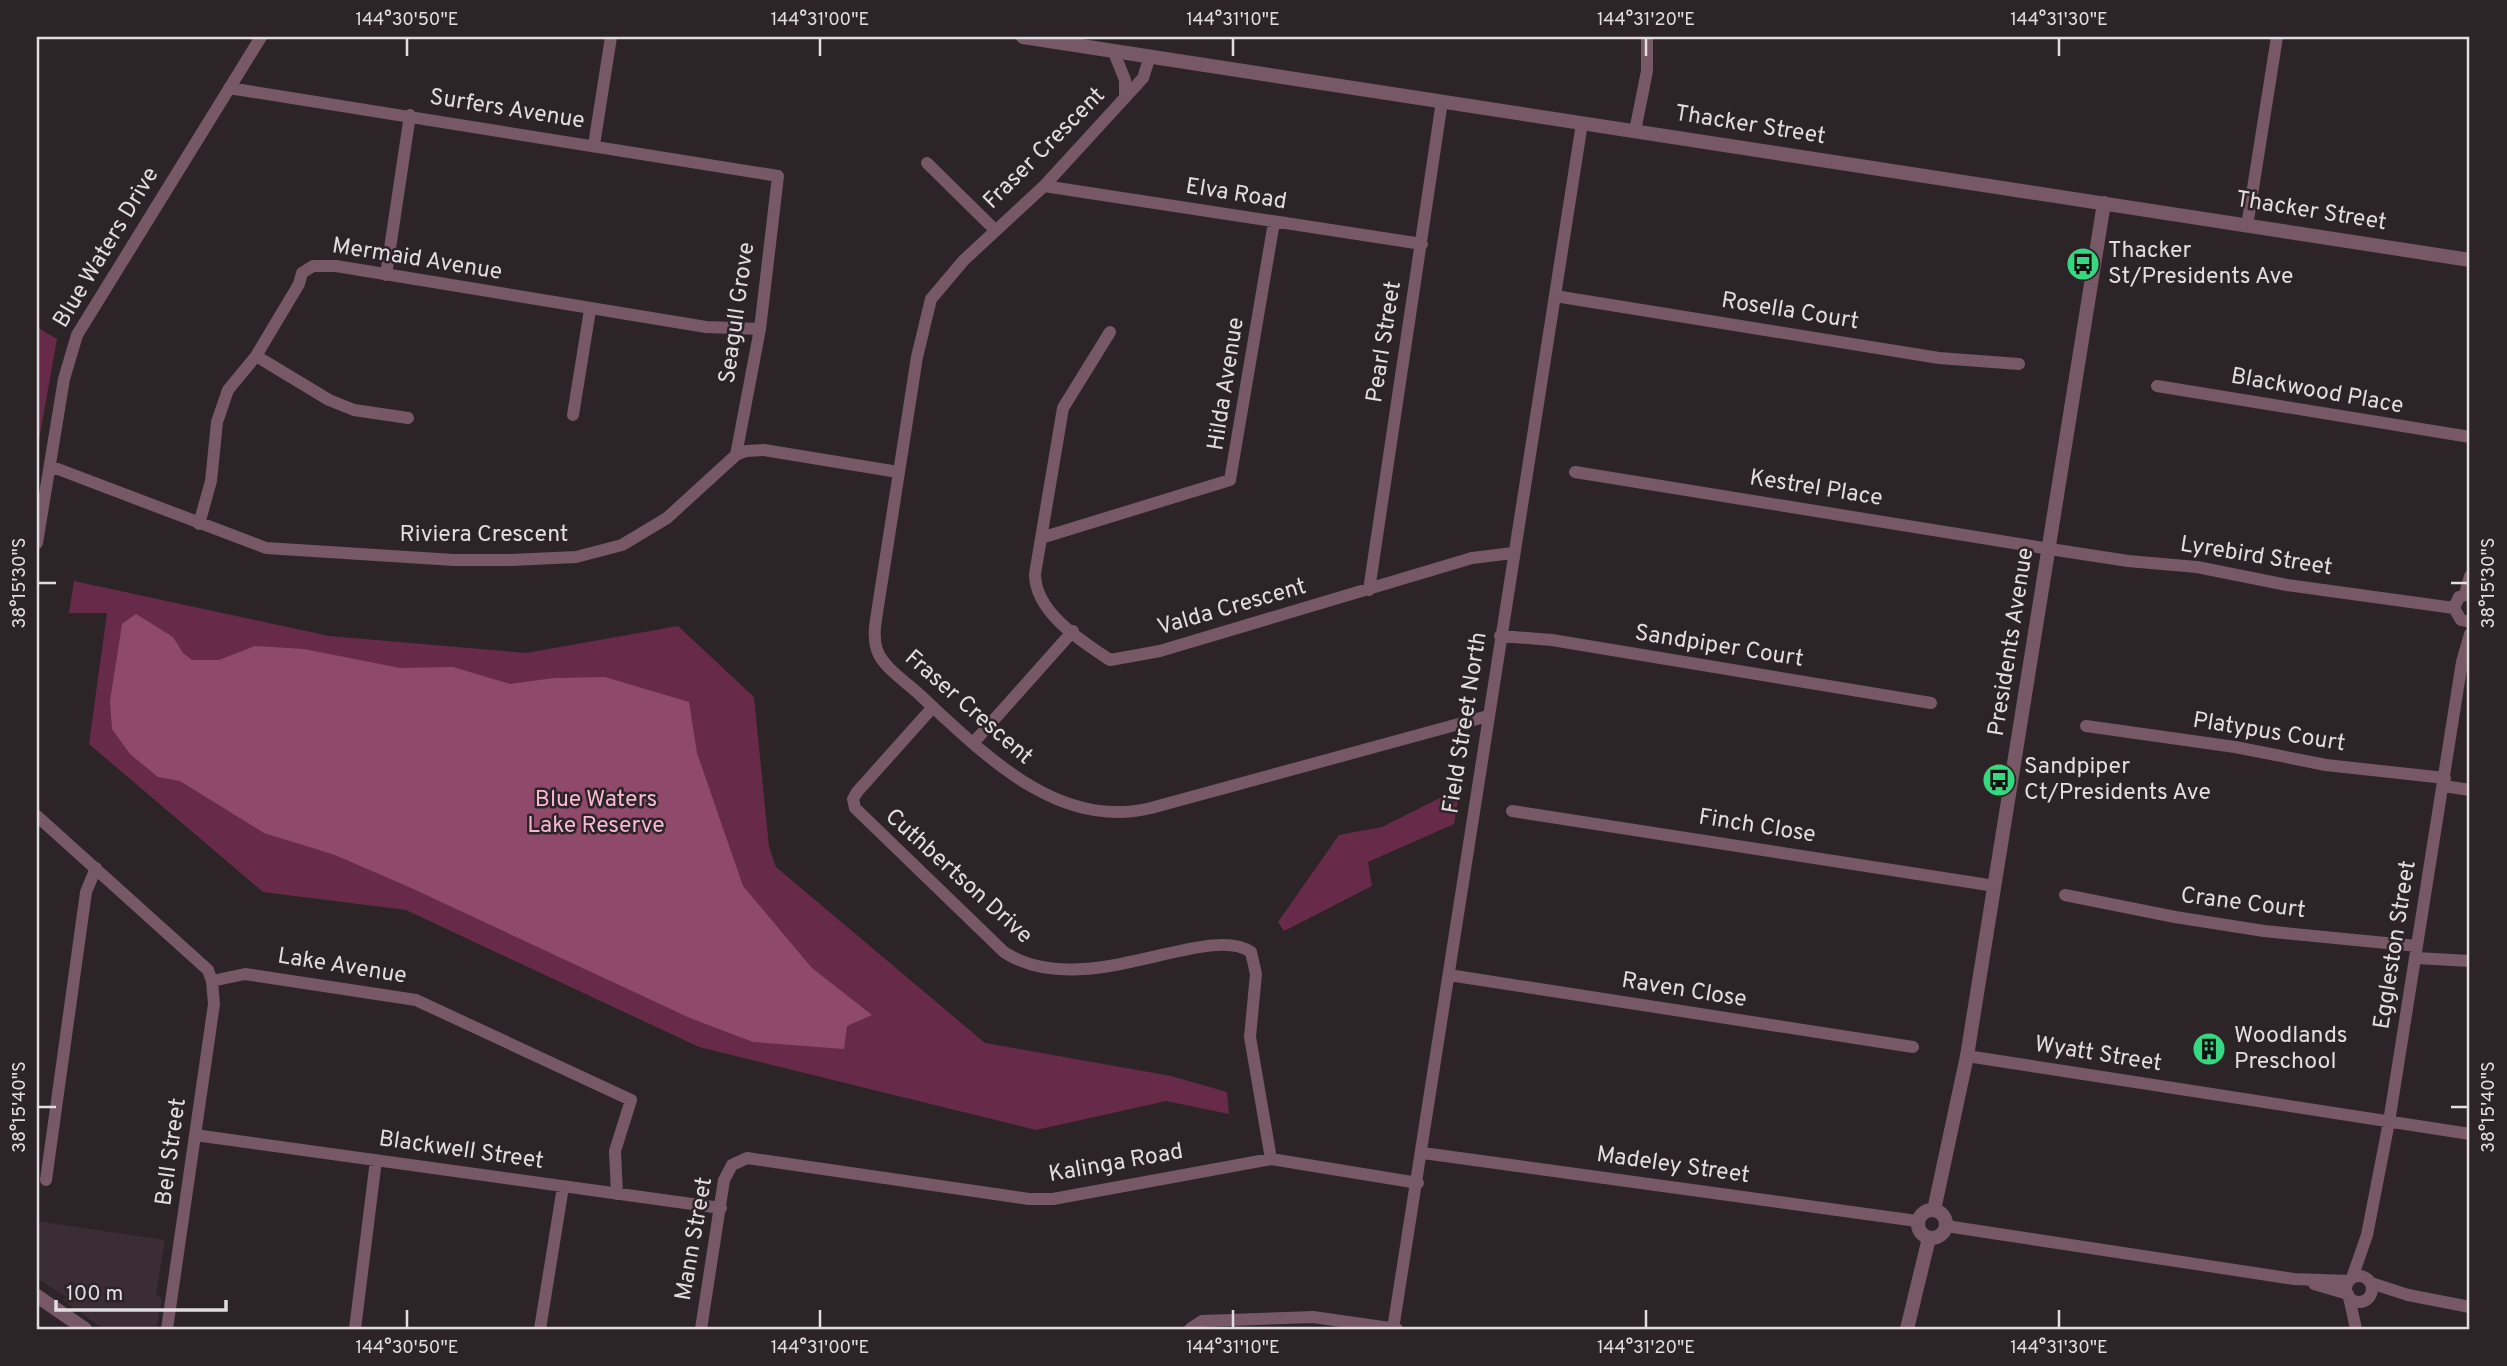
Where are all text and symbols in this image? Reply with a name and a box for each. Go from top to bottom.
text: 144°30'50"E [356,9,458,32]
text: 144°31'00"E [771,9,869,32]
text: 144°31'10"E [1186,9,1280,32]
text: 144°31'20"E [1597,9,1695,32]
text: 144°31'30"E [2010,9,2108,32]
street label: Fraser Crescent [978,82,1112,216]
street label: Surfers Avenue [427,83,587,137]
street label: Thacker Street [1673,100,1827,152]
street label: Blue Waters Drive [48,162,166,334]
street label: Elva Road [1183,173,1289,217]
street label: Thacker Street [2234,186,2388,238]
street label: Mermaid Avenue [330,232,504,288]
place label: Thacker St/Presidents Ave [2108,237,2293,292]
street label: Seagull Grove [714,240,762,386]
bus stop icon: Thacker St/Presidents Ave [2064,245,2102,283]
street label: Pearl Street [1361,279,1409,405]
street label: Rosella Court [1719,287,1861,337]
street label: Hilda Avenue [1202,315,1252,453]
street label: Blackwood Place [2228,363,2406,421]
street label: Kestrel Place [1747,464,1885,514]
street label: Riviera Crescent [400,521,568,550]
street label: Lyrebird Street [2178,531,2334,583]
text: 38°15'30"S [9,537,32,629]
text: 38°15'30"S [2478,537,2501,629]
street label: Presidents Avenue [1983,546,2041,738]
street label: Valda Crescent [1154,573,1310,643]
street label: Sandpiper Court [1633,619,1805,675]
street label: Field Street North [1437,630,1495,816]
street label: Fraser Crescent [898,644,1038,772]
street label: Platypus Court [2191,707,2347,759]
place label: Sandpiper Ct/Presidents Ave [2024,753,2211,808]
bus stop icon: Sandpiper Ct/Presidents Ave [1980,761,2018,799]
park label: Blue Waters Lake Reserve [527,786,665,841]
street label: Cuthbertson Drive [878,803,1038,951]
street label: Finch Close [1696,803,1818,851]
street label: Eggleston Street [2368,859,2424,1031]
street label: Crane Court [2179,882,2307,926]
street label: Lake Avenue [275,942,409,992]
street label: Raven Close [1619,967,1749,1015]
place label: Woodlands Preschool [2234,1022,2348,1077]
building icon: Woodlands Preschool [2190,1030,2228,1068]
street label: Wyatt Street [2032,1031,2164,1079]
text: 38°15'40"S [9,1061,32,1153]
text: 38°15'40"S [2478,1061,2501,1153]
street label: Bell Street [150,1096,194,1208]
street label: Blackwell Street [377,1125,545,1177]
street label: Kalinga Road [1047,1138,1185,1190]
street label: Madeley Street [1595,1141,1751,1191]
street label: Mann Street [670,1175,720,1303]
scale bar [56,1268,226,1312]
text: 100 m [66,1281,123,1308]
text: 144°30'50"E [356,1337,458,1360]
text: 144°31'00"E [771,1337,869,1360]
text: 144°31'10"E [1186,1337,1280,1360]
text: 144°31'20"E [1597,1337,1695,1360]
text: 144°31'30"E [2010,1337,2108,1360]

